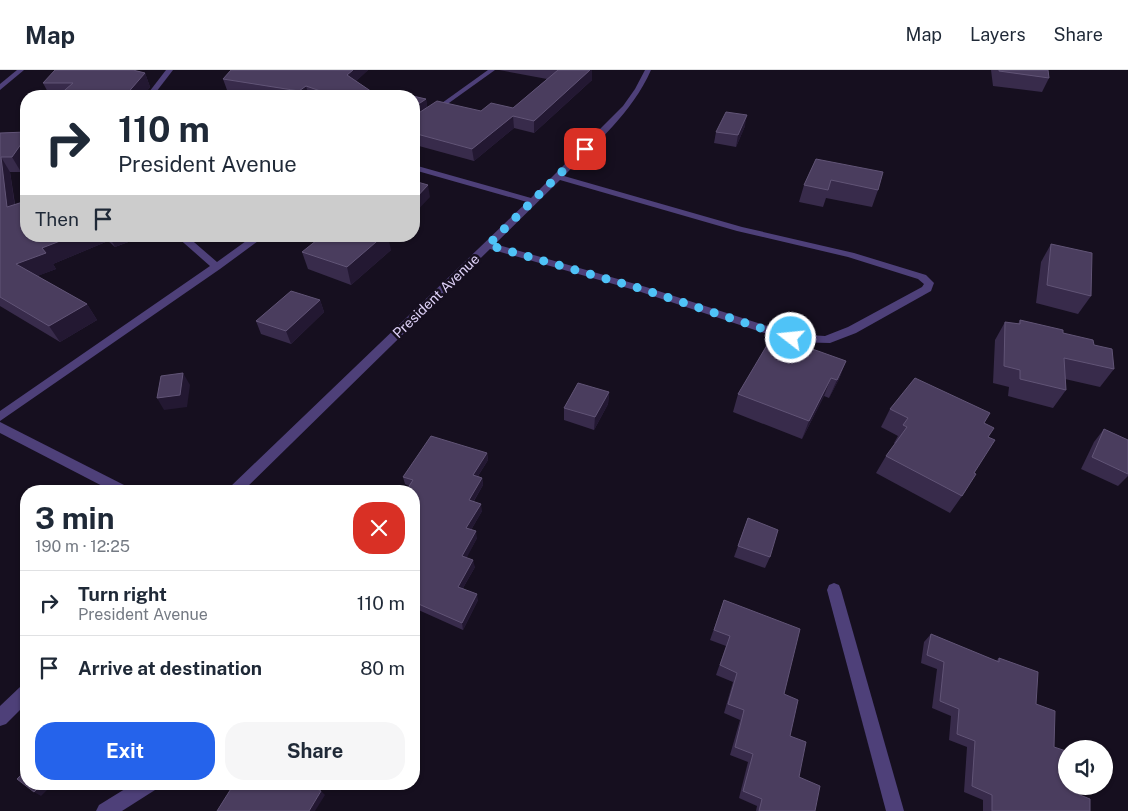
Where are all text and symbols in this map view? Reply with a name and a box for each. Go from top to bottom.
text: Map [25,21,75,49]
text: Map [906,24,942,45]
text: Layers [970,24,1026,45]
text: Share [1054,24,1103,45]
text: 110 m [118,109,210,150]
icon: right [35,110,100,175]
pin [564,128,606,170]
icon: arrive [571,135,599,163]
text: President Avenue [118,151,297,177]
icon: arrive [89,205,117,233]
text: Then [35,208,79,230]
street label: President Avenue [390,251,482,341]
position arrow [764,311,816,363]
text: 3 min [35,500,114,536]
button: close [353,502,405,554]
text: 190 m · 12:25 [35,537,130,556]
text: Turn right [78,583,167,605]
icon: right [35,589,63,617]
text: 110 m [357,592,405,614]
text: President Avenue [78,605,208,624]
icon: arrive [35,654,63,682]
text: Arrive at destination [78,657,262,679]
text: 80 m [360,657,405,679]
button: Exit [35,722,215,780]
button: Share [225,722,405,780]
map controls [1058,740,1113,795]
button: sound [1058,740,1113,795]

